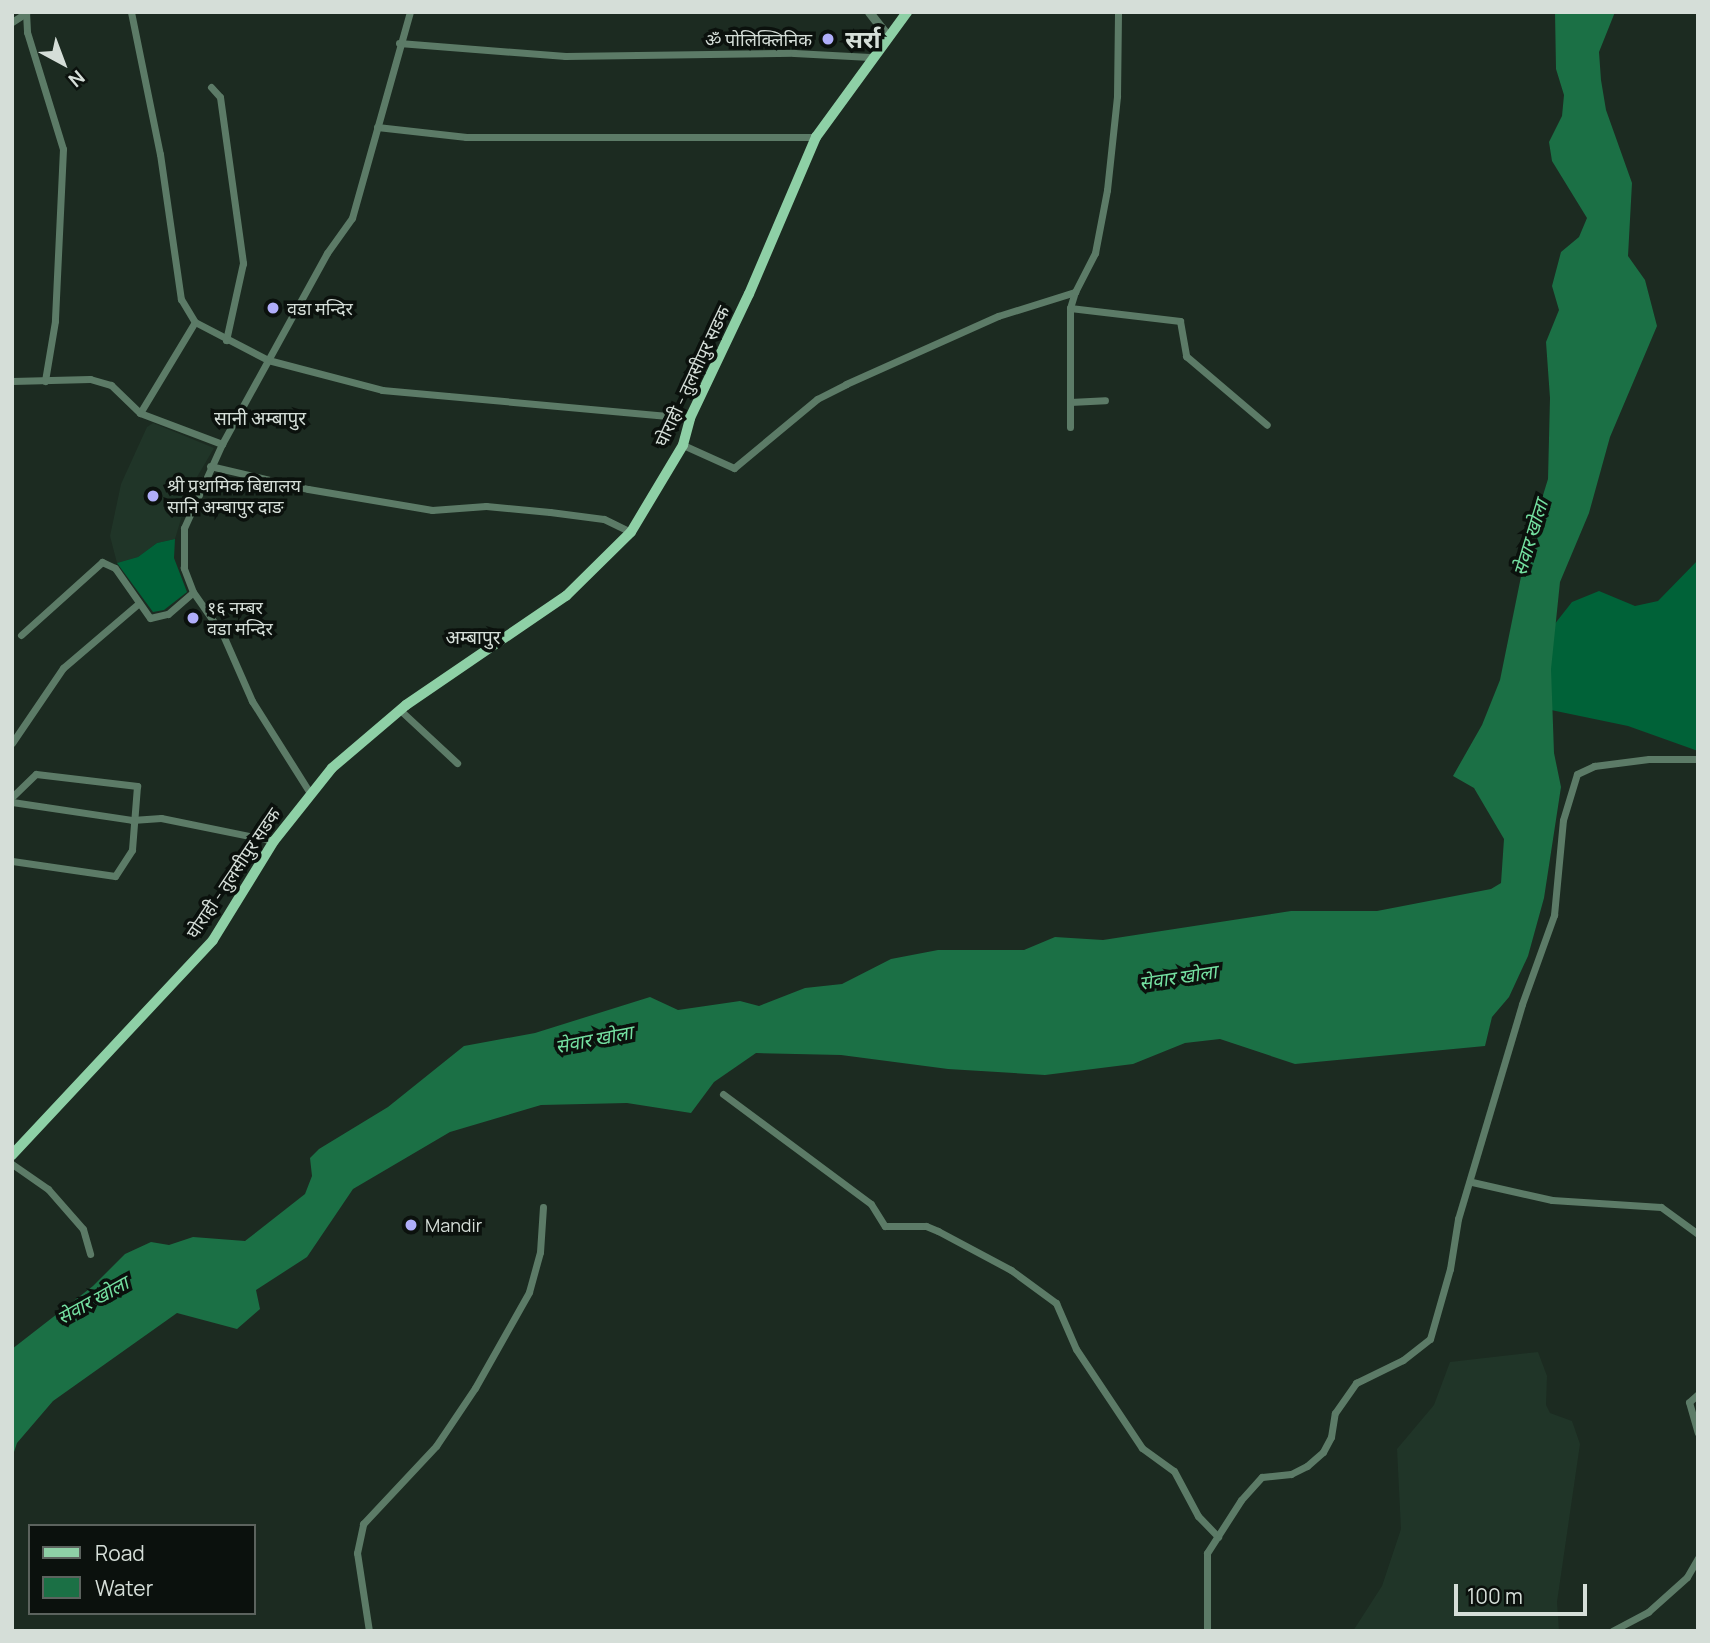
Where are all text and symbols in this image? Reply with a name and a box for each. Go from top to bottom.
district label: सर्रा [845,25,881,53]
north arrow [28,28,98,98]
place label: ॐ पोलिक्लिनिक [705,28,812,50]
marker: ॐ पोलिक्लिनिक [818,29,838,49]
text: N [63,65,90,93]
place label: वडा मन्दिर [287,297,353,319]
marker: वडा मन्दिर [265,300,281,316]
street label: घोराही - तुलसीपुर सडक [650,302,734,450]
district label: सानी अम्बापुर [214,408,306,430]
place label: श्री प्रथामिक बिद्यालय सानि अम्बापुर दाङ [167,475,301,518]
marker: श्री प्रथामिक बिद्यालय सानि अम्बापुर दाङ [145,488,161,504]
water label: सेवार खोला [1509,497,1553,579]
place label: १६ नम्बर वडा मन्दिर [207,597,273,640]
marker: १६ नम्बर वडा मन्दिर [185,610,201,626]
district label: अम्बापुर [445,627,501,649]
street label: घोराही - तुलसीपुर सडक [181,804,285,942]
water label: सेवार खोला [1138,961,1218,995]
water label: सेवार खोला [553,1021,635,1059]
place label: Mandir [425,1214,482,1236]
marker: Mandir [403,1217,419,1233]
water label: सेवार खोला [53,1272,133,1330]
legend [28,1524,256,1615]
text: Road [95,1539,145,1567]
scale bar [1458,1570,1591,1614]
text: Water [95,1574,153,1602]
text: 100 m [1467,1582,1523,1610]

